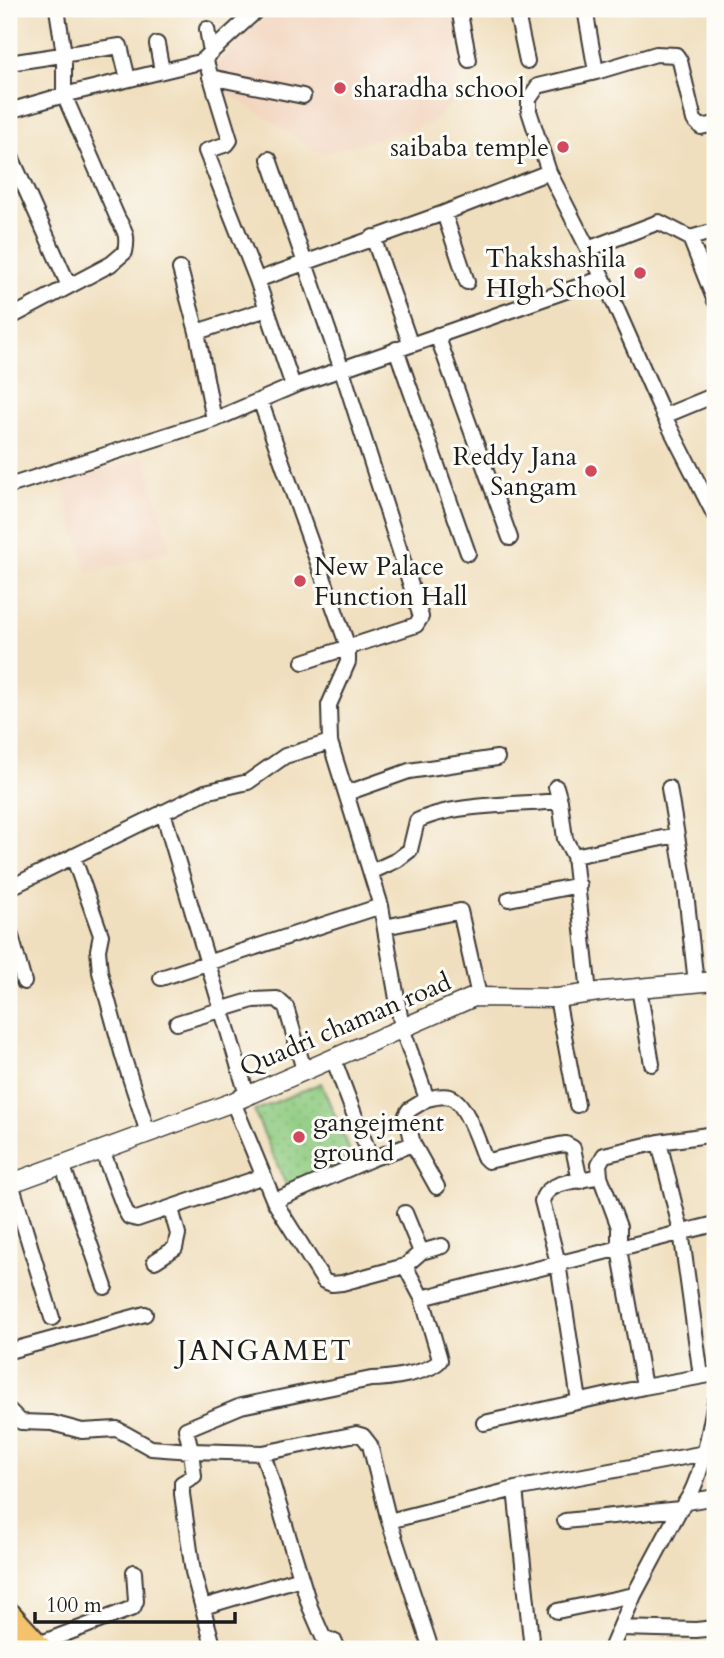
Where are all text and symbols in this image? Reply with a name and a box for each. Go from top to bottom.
place label: sharadha school [354,71,525,106]
marker: sharadha school [332,80,348,96]
place label: saibaba temple [390,130,549,165]
marker: saibaba temple [555,139,571,155]
place label: Thakshashila HIgh School [485,241,626,306]
marker: Thakshashila HIgh School [632,265,648,281]
place label: Reddy Jana Sangam [453,439,577,504]
marker: Reddy Jana Sangam [583,463,599,479]
place label: New Palace Function Hall [314,549,468,614]
marker: New Palace Function Hall [292,573,308,589]
street label: Quadri chaman road [234,964,456,1085]
place label: gangejment ground [313,1105,444,1170]
marker: gangejment ground [291,1129,307,1145]
district label: JANGAMET [173,1332,353,1370]
scale bar [35,1581,234,1625]
text: 100 m [46,1591,102,1620]

